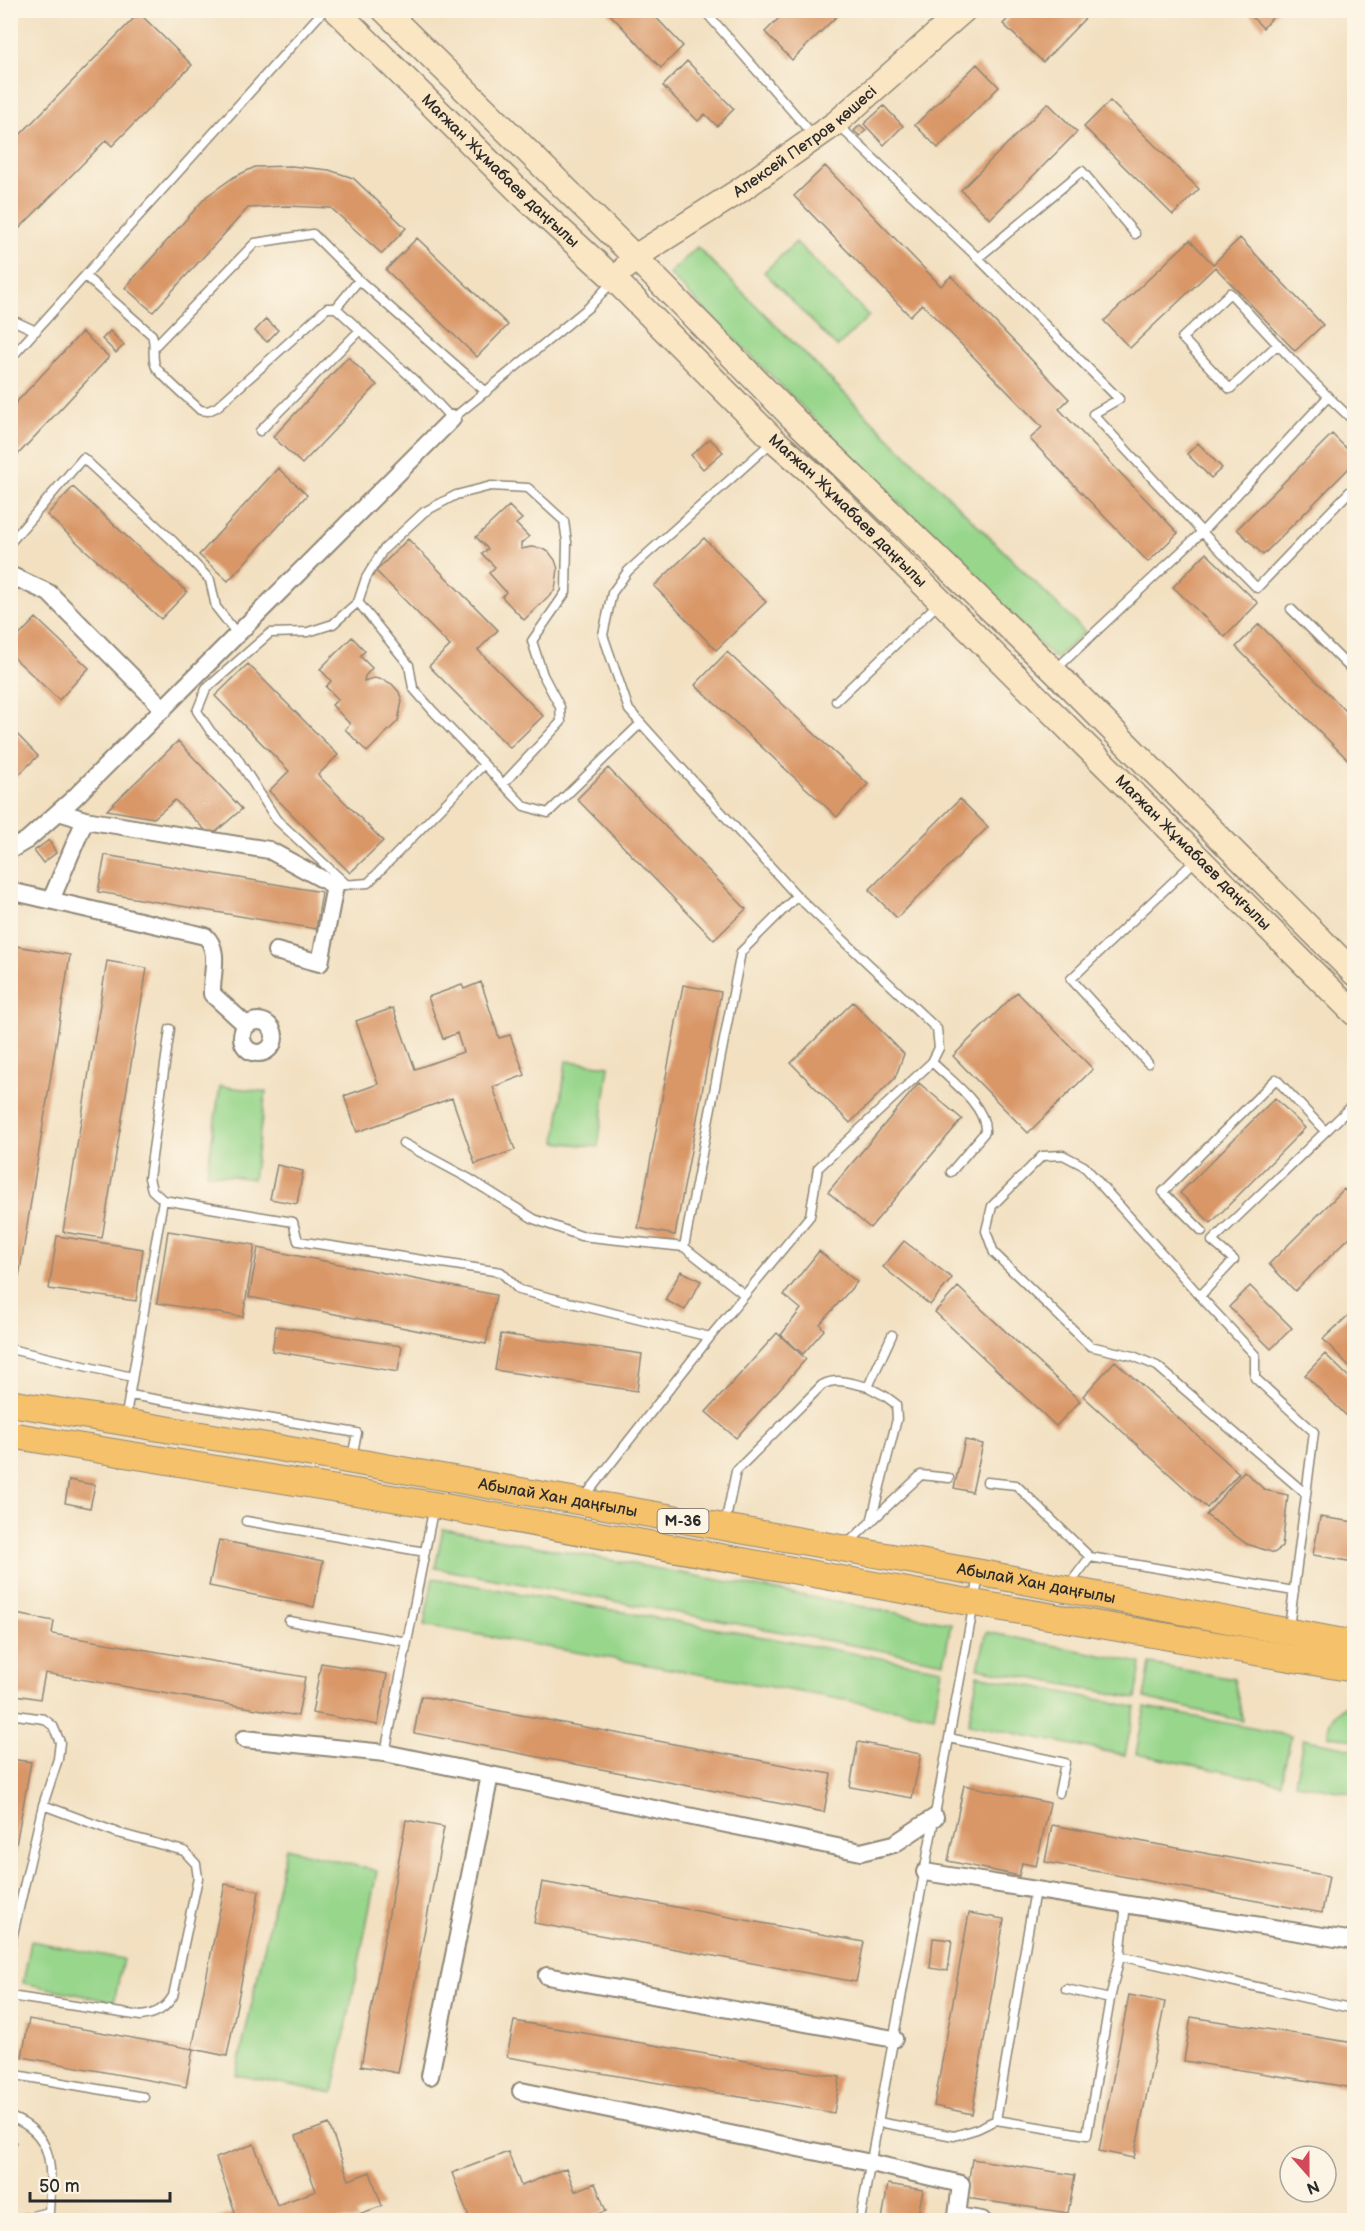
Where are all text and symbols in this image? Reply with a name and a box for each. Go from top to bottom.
street label: Алексей Петров көшесі [729,82,881,202]
street label: Мағжан Жұмабаев даңғылы [417,90,583,252]
street label: Мағжан Жұмабаев даңғылы [765,430,931,591]
street label: Мағжан Жұмабаев даңғылы [1111,771,1275,934]
street label: Абылай Хан даңғылы [476,1474,639,1521]
road number: M-36 [658,1509,708,1533]
street label: Абылай Хан даңғылы [954,1559,1117,1608]
north arrow [1278,2144,1338,2204]
scale bar [30,2165,170,2203]
text: 50 m [39,2176,80,2197]
text: N [1304,2176,1322,2198]

